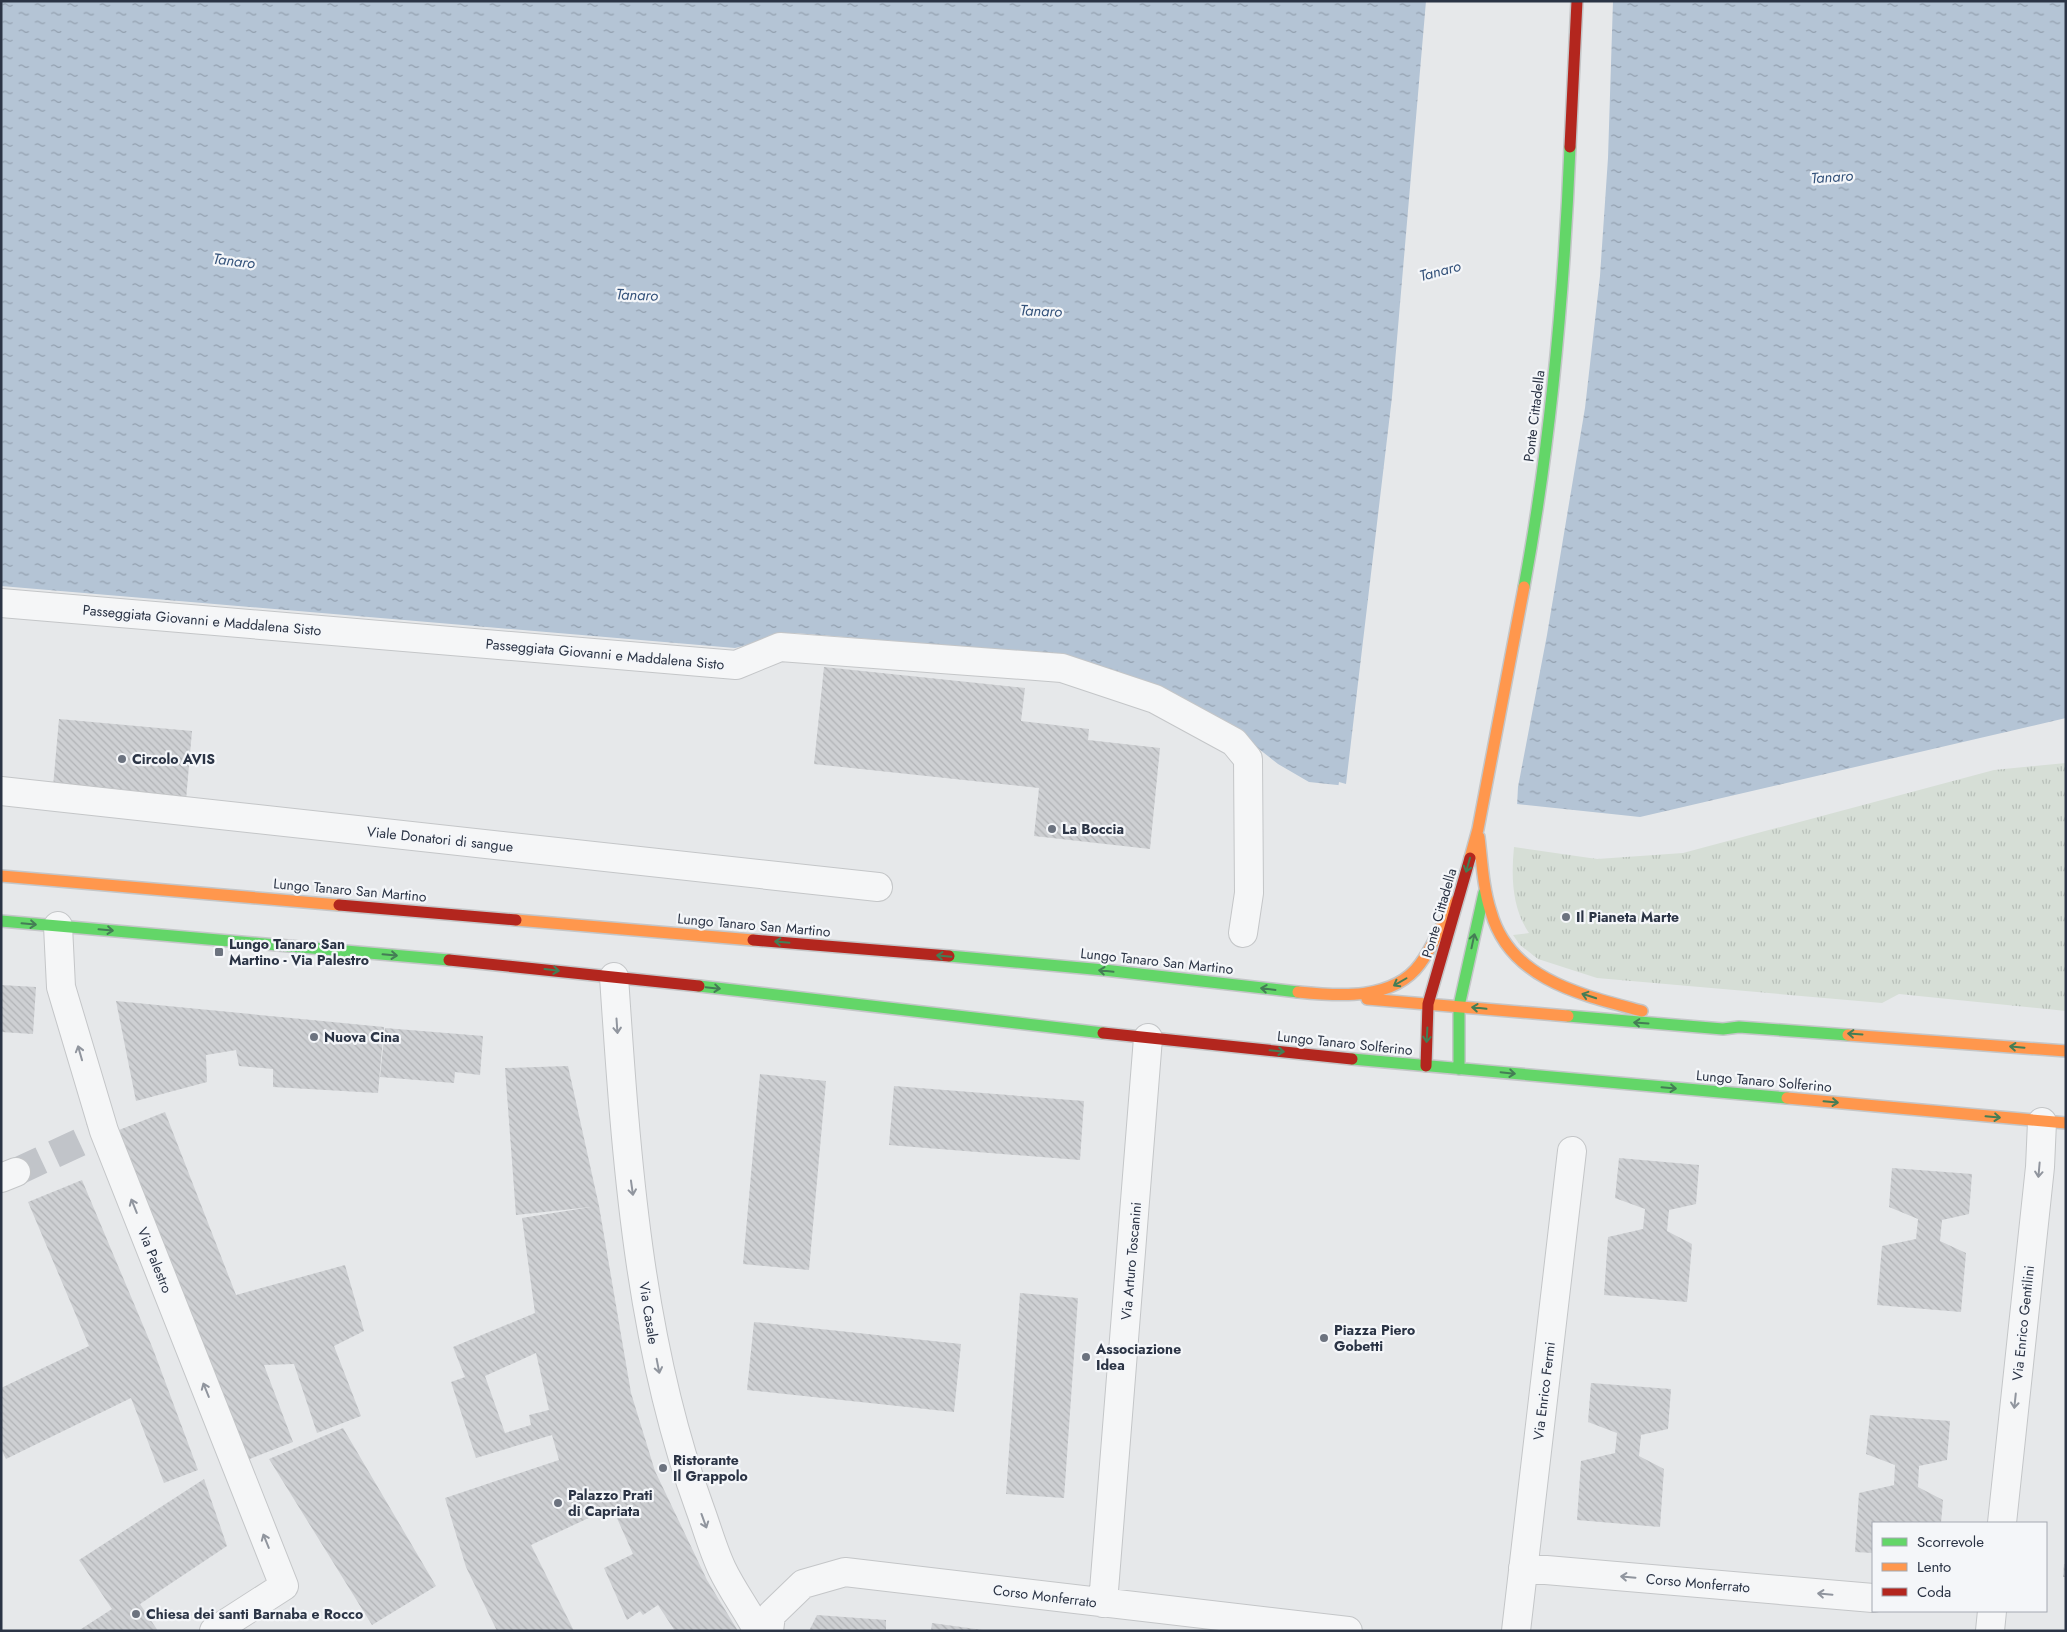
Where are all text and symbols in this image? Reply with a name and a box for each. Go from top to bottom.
water label: Tanaro [1810,165,1854,189]
water label: Tanaro [212,248,256,274]
water label: Tanaro [1417,255,1463,287]
water label: Tanaro [616,283,659,307]
water label: Tanaro [1020,299,1063,323]
street label: Ponte Cittadella [1518,369,1550,463]
street label: Passeggiata Giovanni e Maddalena Sisto [82,600,322,640]
street label: Passeggiata Giovanni e Maddalena Sisto [485,634,725,674]
place label: Circolo AVIS [132,749,215,769]
marker: Circolo AVIS [116,753,128,765]
place label: La Boccia [1062,819,1124,839]
street label: Viale Donatori di sangue [366,821,514,857]
marker: La Boccia [1046,823,1058,835]
one-way arrow [1462,857,1472,873]
street label: Ponte Cittadella [1417,866,1461,960]
street label: Lungo Tanaro San Martino [273,873,428,907]
place label: Il Pianeta Marte [1576,907,1679,927]
street label: Lungo Tanaro San Martino [677,908,832,942]
marker: Il Pianeta Marte [1560,911,1572,923]
one-way arrow [21,919,37,928]
one-way arrow [98,925,114,935]
place label: Lungo Tanaro San Martino - Via Palestro [229,934,369,970]
one-way arrow [1469,934,1478,950]
one-way arrow [775,937,791,947]
street label: Lungo Tanaro San Martino [1080,943,1235,979]
marker: Lungo Tanaro San Martino - Via Palestro [213,946,225,958]
one-way arrow [382,950,398,959]
one-way arrow [936,951,952,961]
one-way arrow [544,965,560,975]
one-way arrow [1098,966,1114,976]
one-way arrow [1394,977,1408,987]
one-way arrow [705,983,721,993]
one-way arrow [1260,983,1276,993]
one-way arrow [1581,990,1597,1000]
one-way arrow [1471,1003,1487,1013]
one-way arrow [613,1017,622,1033]
one-way arrow [1633,1018,1649,1028]
street label: Lungo Tanaro Solferino [1276,1026,1414,1060]
one-way arrow [1422,1026,1432,1043]
place label: Nuova Cina [324,1027,400,1047]
one-way arrow [1847,1030,1863,1039]
marker: Nuova Cina [308,1031,320,1043]
one-way arrow [2009,1043,2025,1052]
one-way arrow [74,1045,84,1061]
one-way arrow [1268,1046,1284,1056]
street label: Lungo Tanaro Solferino [1695,1065,1833,1097]
one-way arrow [1499,1068,1515,1078]
one-way arrow [1661,1083,1677,1093]
one-way arrow [1823,1098,1839,1107]
one-way arrow [1985,1112,2001,1122]
one-way arrow [2035,1162,2044,1178]
one-way arrow [627,1179,637,1195]
one-way arrow [128,1199,138,1214]
street label: Via Arturo Toscanini [1116,1201,1146,1321]
street label: Via Palestro [133,1224,177,1296]
street label: Via Enrico Gentilini [2007,1264,2039,1382]
street label: Via Casale [634,1280,664,1346]
place label: Piazza Piero Gobetti [1334,1320,1415,1356]
marker: Piazza Piero Gobetti [1318,1332,1330,1344]
place label: Associazione Idea [1095,1339,1181,1375]
street label: Via Enrico Fermi [1528,1341,1560,1441]
marker: Associazione Idea [1080,1351,1092,1363]
one-way arrow [654,1357,663,1373]
one-way arrow [201,1383,211,1398]
one-way arrow [2010,1393,2020,1409]
place label: Ristorante Il Grappolo [673,1450,748,1486]
marker: Ristorante Il Grappolo [657,1462,669,1474]
place label: Palazzo Prati di Capriata [568,1485,653,1521]
marker: Palazzo Prati di Capriata [552,1497,564,1509]
one-way arrow [700,1513,710,1528]
legend [1872,1522,2047,1612]
text: Scorrevole [1917,1531,1984,1553]
one-way arrow [261,1534,271,1549]
text: Lento [1917,1556,1951,1578]
street label: Corso Monferrato [1645,1568,1751,1598]
one-way arrow [1620,1572,1636,1582]
street label: Corso Monferrato [992,1580,1098,1612]
text: Coda [1917,1581,1951,1603]
one-way arrow [1817,1589,1833,1599]
place label: Chiesa dei santi Barnaba e Rocco [146,1604,363,1624]
marker: Chiesa dei santi Barnaba e Rocco [130,1608,142,1620]

